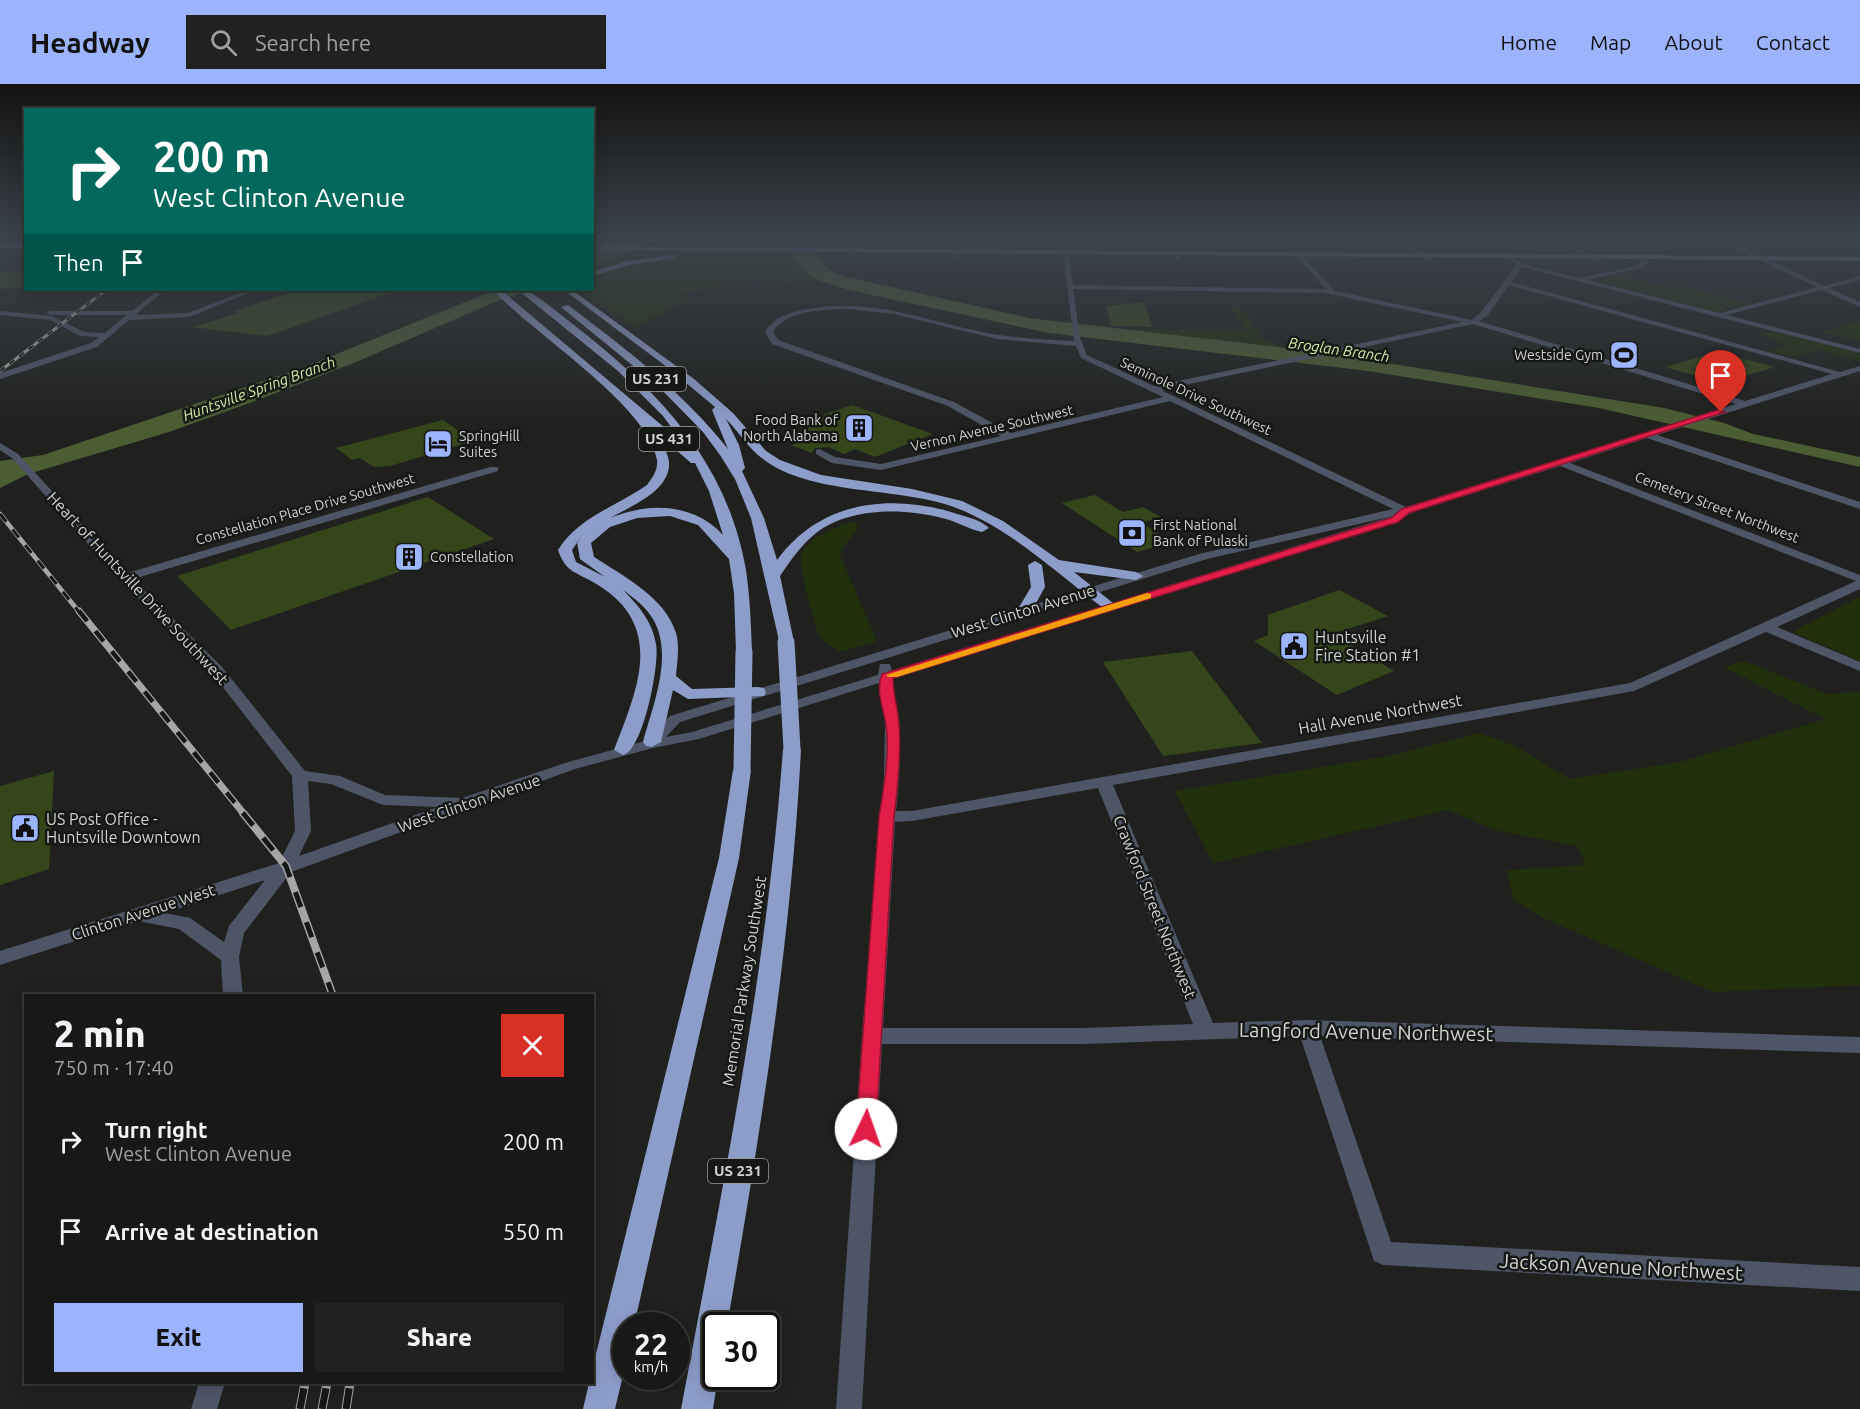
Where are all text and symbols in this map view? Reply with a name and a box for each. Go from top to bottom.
search box [186,15,606,69]
icon: search [207,26,240,59]
text: Headway [30,27,150,58]
text: Search here [255,30,371,55]
text: Home [1500,30,1557,54]
text: Map [1590,30,1631,54]
text: About [1664,30,1723,54]
text: Contact [1756,30,1830,54]
icon: right [54,132,132,210]
text: 200 m [153,133,270,180]
text: West Clinton Avenue [153,182,406,212]
icon: arrive [116,246,149,279]
text: Then [54,250,104,275]
water label: Broglan Branch [1287,334,1391,365]
sports icon: Westside Gym [1608,339,1640,371]
place label: Westside Gym [1514,347,1603,363]
pin [1695,350,1746,412]
water label: Huntsville Spring Branch [180,353,337,424]
street label: Seminole Drive Southwest [1118,354,1275,438]
icon: arrive [1704,359,1737,392]
road number: US 231 [626,367,686,391]
street label: Vernon Avenue Southwest [909,401,1075,455]
place label: Food Bank of North Alabama [743,412,839,444]
building icon: Food Bank of North Alabama [843,412,875,444]
road number: US 431 [639,427,699,451]
hotel icon: SpringHill Suites [422,428,454,460]
place label: SpringHill Suites [459,428,520,460]
street label: Cemetery Street Northwest [1633,468,1802,546]
street label: Constellation Place Drive Southwest [194,470,417,548]
street label: Heart of Huntsville Drive Southwest [44,488,233,689]
bank icon: First National Bank of Pulaski [1116,517,1148,549]
place label: First National Bank of Pulaski [1153,517,1248,549]
building icon: Constellation [393,541,425,573]
place label: Constellation [430,549,514,565]
street label: West Clinton Avenue [949,581,1097,641]
place label: Huntsville Fire Station #1 [1315,628,1421,664]
public building icon: Huntsville Fire Station #1 [1278,630,1310,662]
street label: Hall Avenue Northwest [1297,691,1464,737]
street label: West Clinton Avenue [395,770,543,836]
place label: US Post Office - Huntsville Downtown [46,810,201,846]
public building icon: US Post Office - Huntsville Downtown [9,812,41,844]
street label: Crawford Street Northwest [1110,813,1200,1002]
street label: Memorial Parkway Southwest [718,874,770,1087]
street label: Clinton Avenue West [69,880,218,944]
text: 2 min [54,1013,146,1054]
button: close [501,1014,564,1077]
street label: Langford Avenue Northwest [1239,1018,1494,1045]
text: 750 m · 17:40 [54,1056,174,1079]
position arrow [834,1097,898,1161]
text: Turn right [105,1117,207,1142]
icon: right [54,1125,87,1158]
text: 200 m [503,1129,564,1154]
text: West Clinton Avenue [105,1142,292,1165]
road number: US 231 [708,1159,768,1183]
icon: arrive [54,1215,87,1248]
text: Arrive at destination [105,1219,319,1244]
text: 550 m [503,1219,564,1244]
street label: Jackson Avenue Northwest [1499,1249,1743,1284]
button: Exit [54,1303,303,1372]
button: Share [315,1303,564,1372]
speed limit sign: 30 [702,1312,780,1390]
text: 22 [634,1327,668,1361]
text: km/h [634,1358,668,1375]

